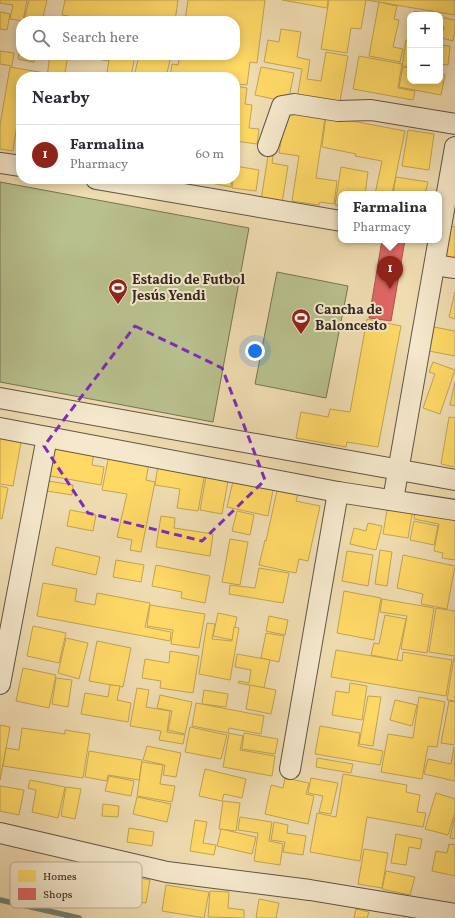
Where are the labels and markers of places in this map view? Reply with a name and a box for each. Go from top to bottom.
pin: 1 [377,256,403,289]
place label: Estadio de Futbol Jesús Yendi [131,271,245,306]
sports icon: Estadio de Futbol Jesús Yendi [107,277,129,305]
place label: Cancha de Baloncesto [315,301,387,336]
sports icon: Cancha de Baloncesto [290,307,312,335]

